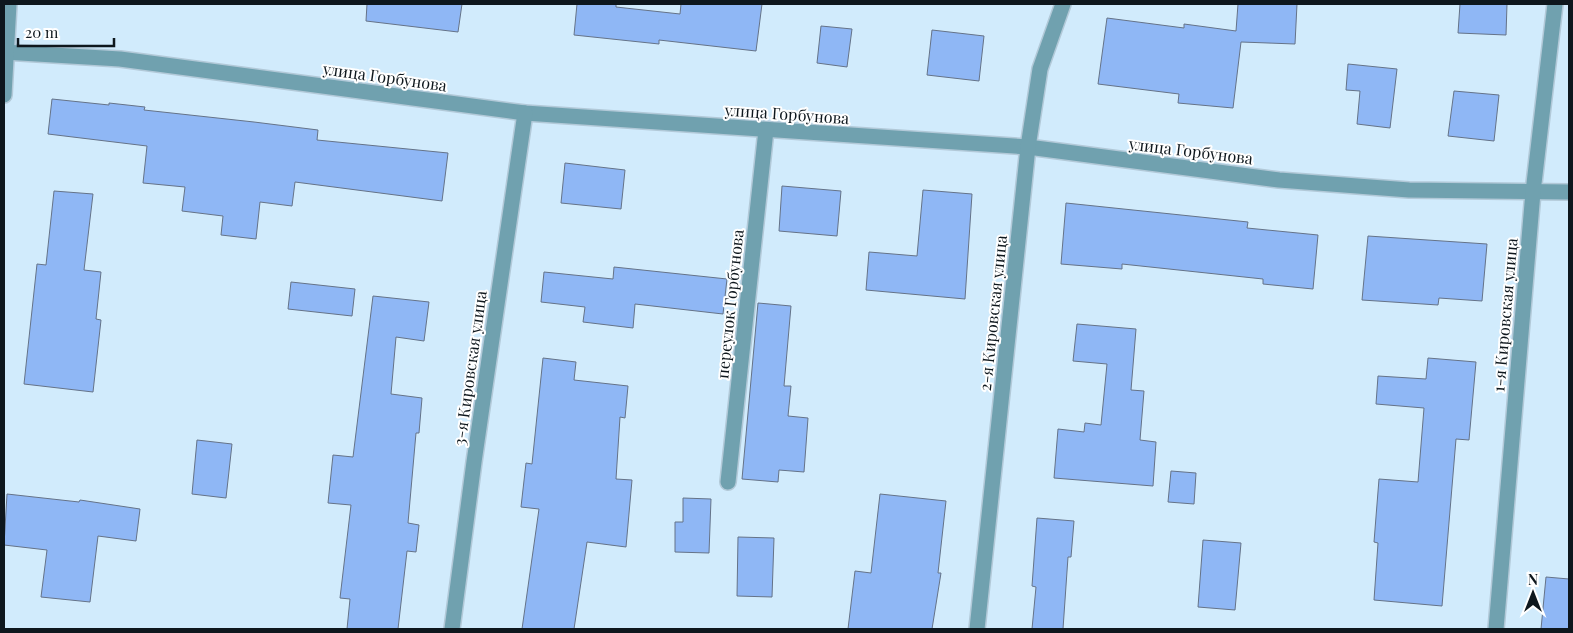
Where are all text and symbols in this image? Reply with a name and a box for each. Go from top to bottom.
scale bar [18,15,114,47]
text: 20 m [25,22,59,42]
street label: улица Горбунова [321,57,448,96]
street label: улица Горбунова [723,99,850,128]
street label: улица Горбунова [1127,132,1254,169]
street label: переулок Горбунова [711,228,748,380]
street label: 2-я Кировская улица [974,234,1011,392]
street label: 1-я Кировская улица [1487,237,1522,393]
street label: 3-я Кировская улица [448,289,491,447]
north arrow [1508,568,1558,618]
text: N [1528,570,1538,589]

